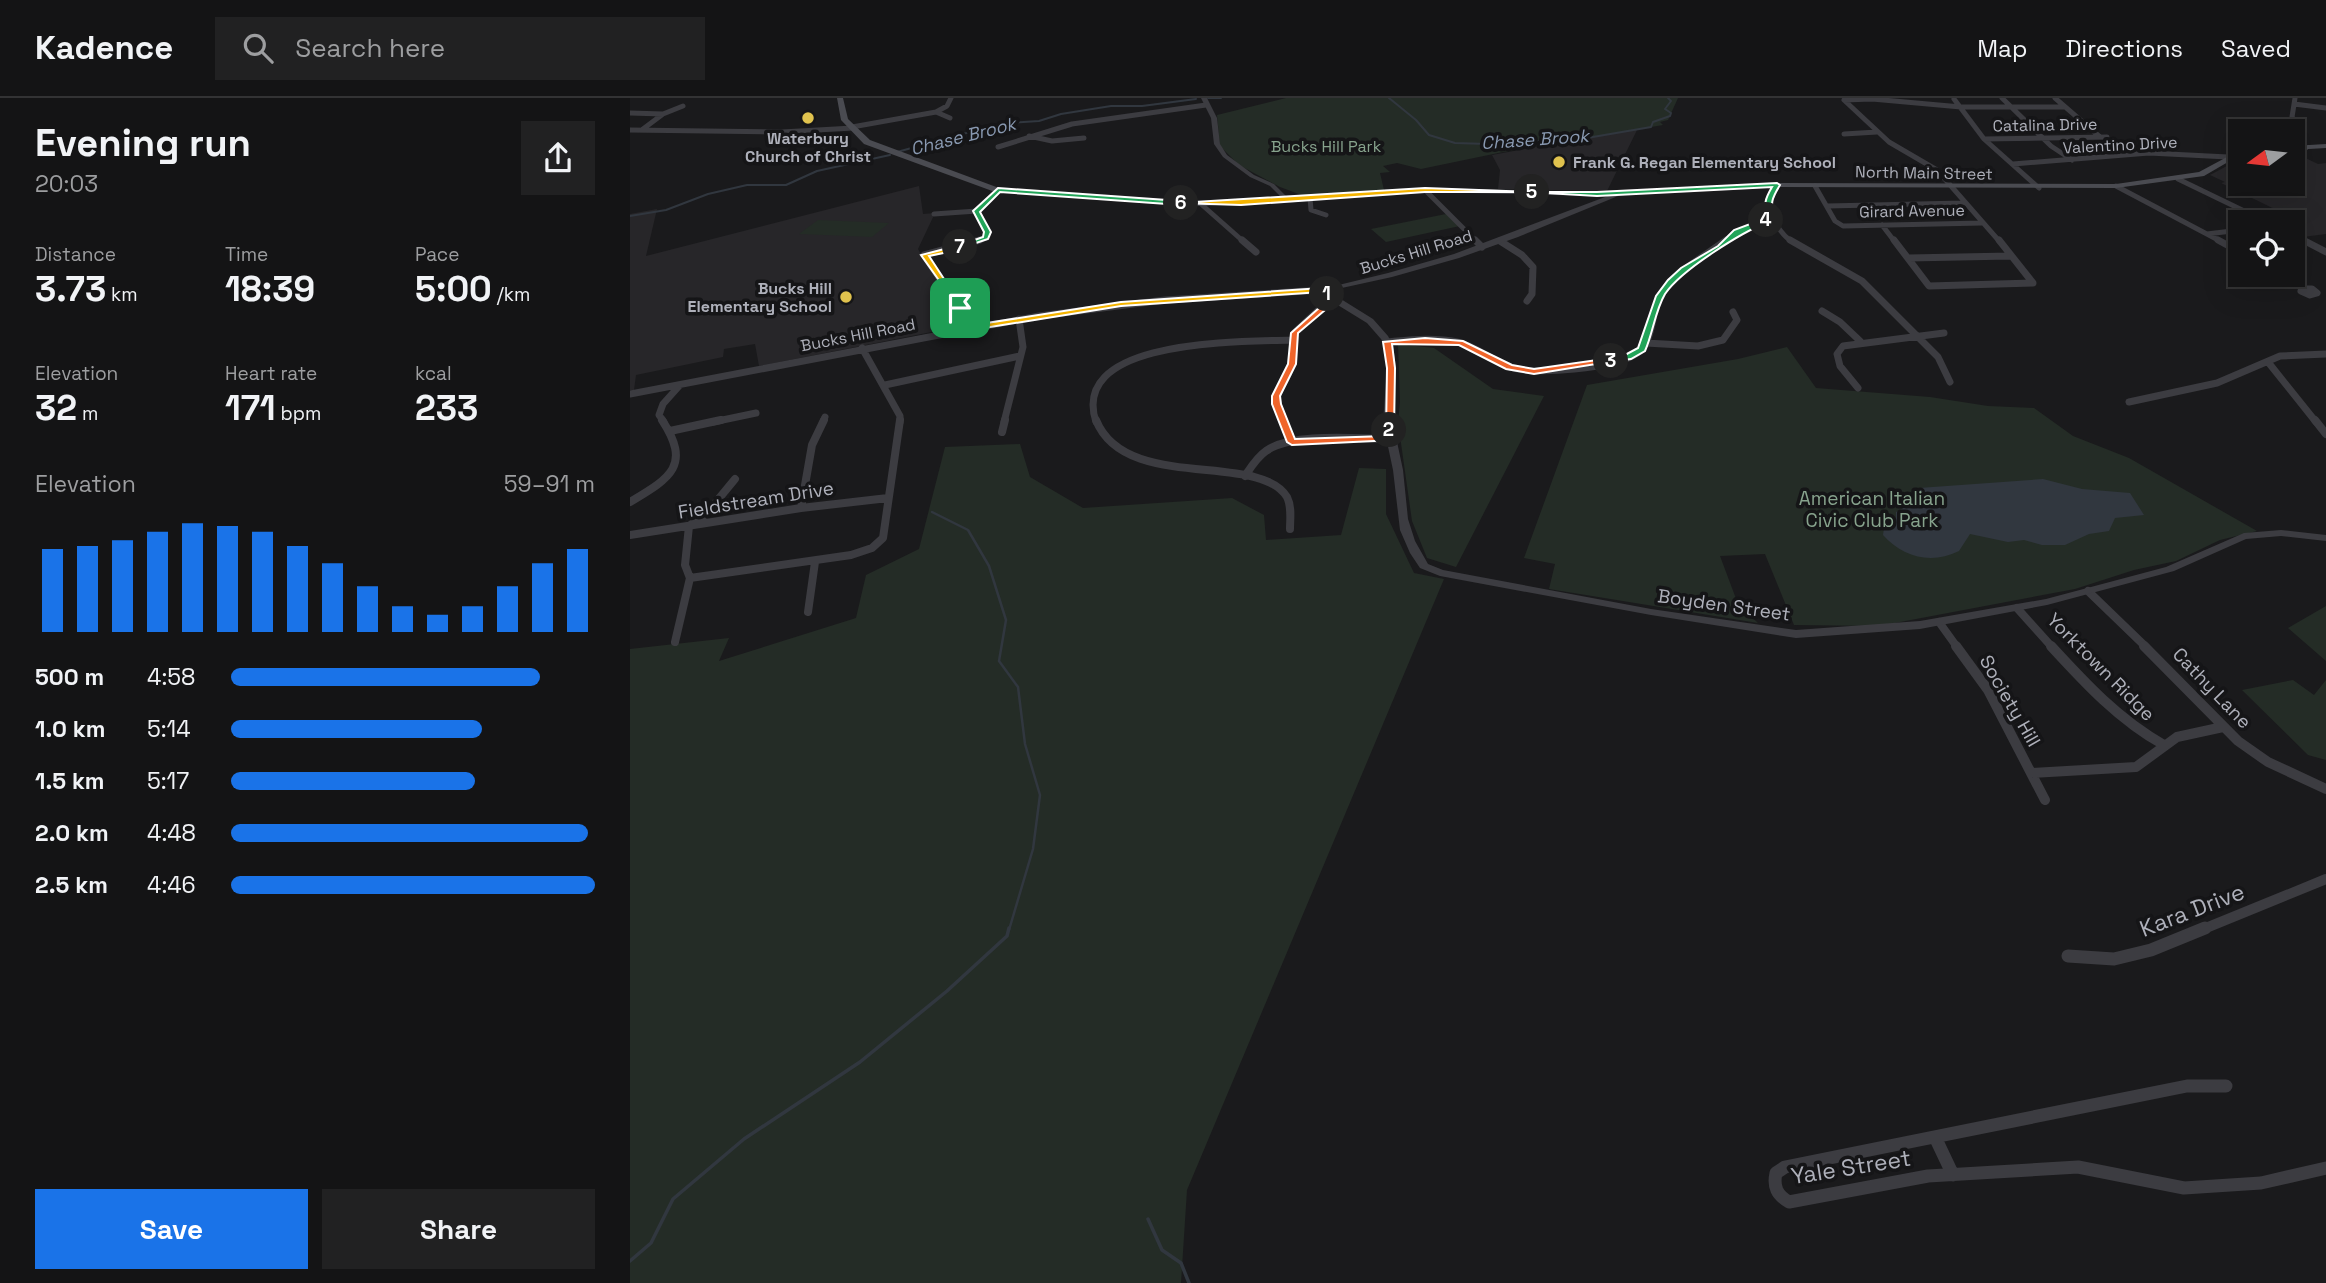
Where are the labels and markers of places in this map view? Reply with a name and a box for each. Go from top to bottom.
marker: Waterbury Church of Christ [800,110,816,126]
place label: Waterbury Church of Christ [745,128,871,167]
place label: Frank G. Regan Elementary School [1573,152,1836,173]
marker: Frank G. Regan Elementary School [1551,154,1567,170]
pin: 5 [1514,174,1550,210]
pin: 6 [1164,186,1198,220]
pin: 4 [1748,202,1784,238]
pin: 7 [942,230,978,264]
pin: 1 [1310,276,1344,312]
place label: Bucks Hill Elementary School [688,278,832,317]
pin [930,278,990,338]
marker: Bucks Hill Elementary School [838,289,854,305]
pin: 3 [1594,344,1628,378]
pin: 2 [1372,412,1406,448]

